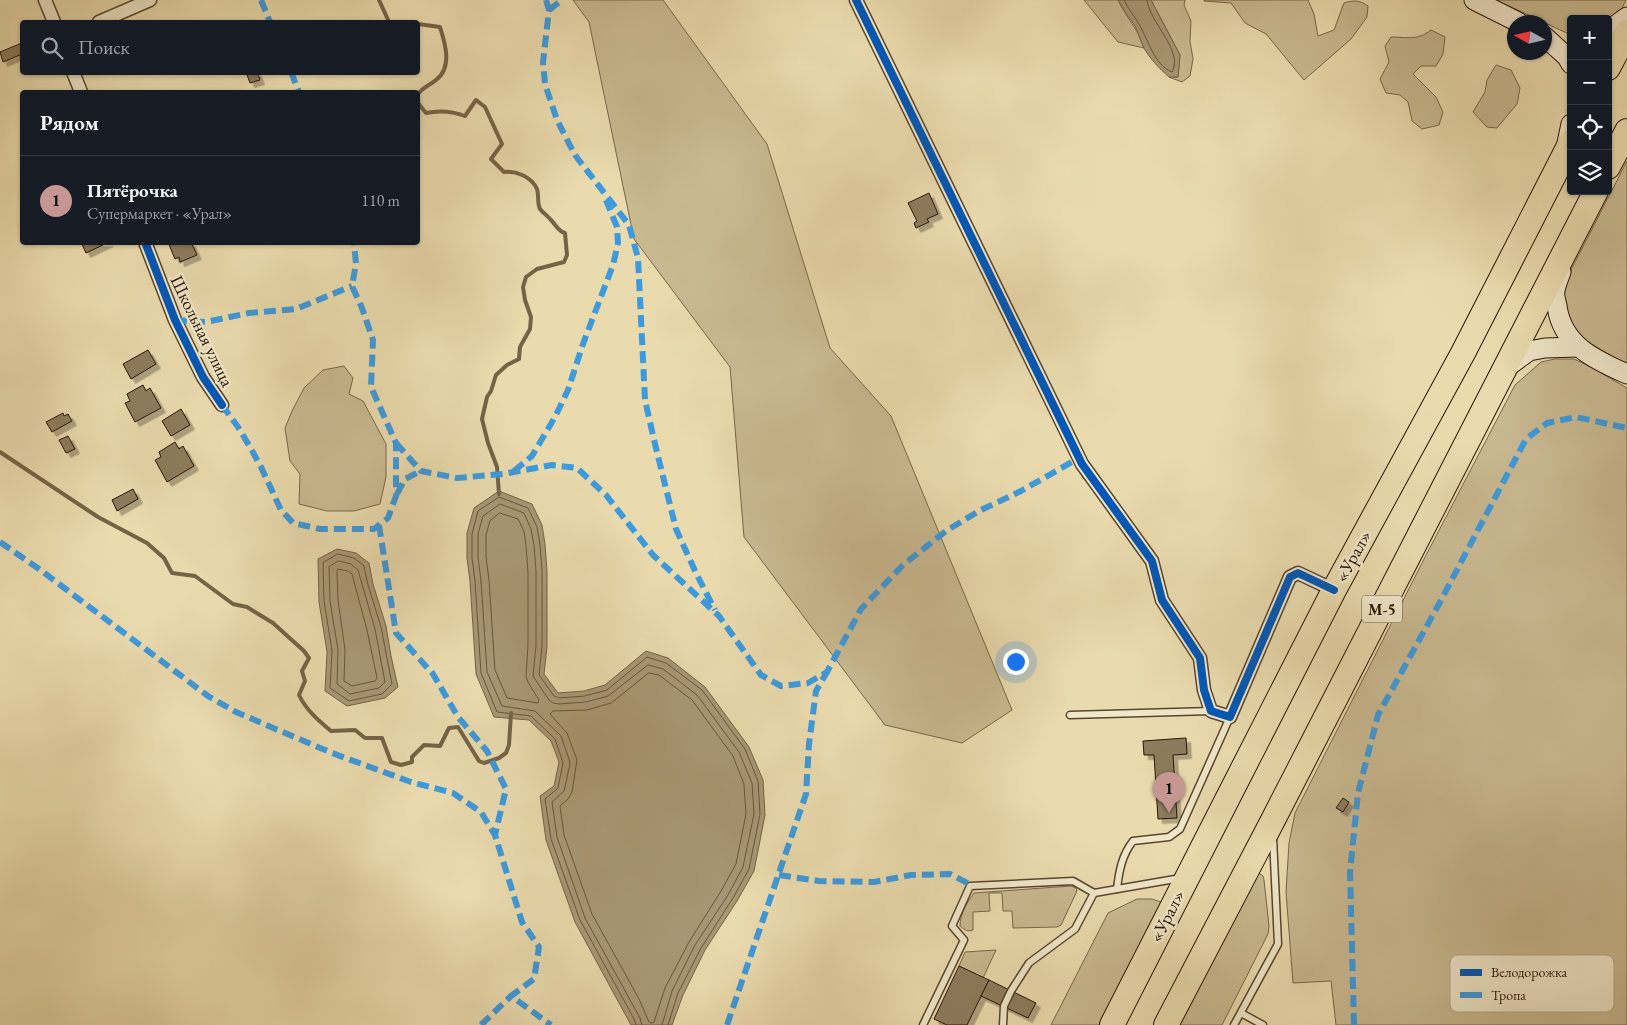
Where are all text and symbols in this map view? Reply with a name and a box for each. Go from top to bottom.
north arrow [1507,15,1552,60]
map controls [1567,15,1612,195]
button: + [1567,15,1612,60]
search box [20,20,420,75]
icon: search [38,34,66,62]
text: Поиск [78,35,130,60]
button: − [1567,60,1612,105]
button: locate [1567,105,1612,150]
text: Рядом [40,109,99,136]
button: layers [1567,150,1612,195]
text: Пятёрочка [87,178,178,203]
text: 1 [52,190,60,211]
text: 110 m [361,190,400,211]
text: Супермаркет · «Урал» [87,203,232,224]
street label: Школьная улица [166,271,240,391]
street label: «Урал» [1329,526,1376,586]
road number: М-5 [1362,596,1402,622]
your location [1003,649,1029,675]
pin: 1 [1153,772,1185,813]
street label: «Урал» [1144,886,1190,946]
legend [1450,955,1614,1012]
text: Велодорожка [1491,963,1567,981]
text: Тропа [1491,986,1526,1004]

